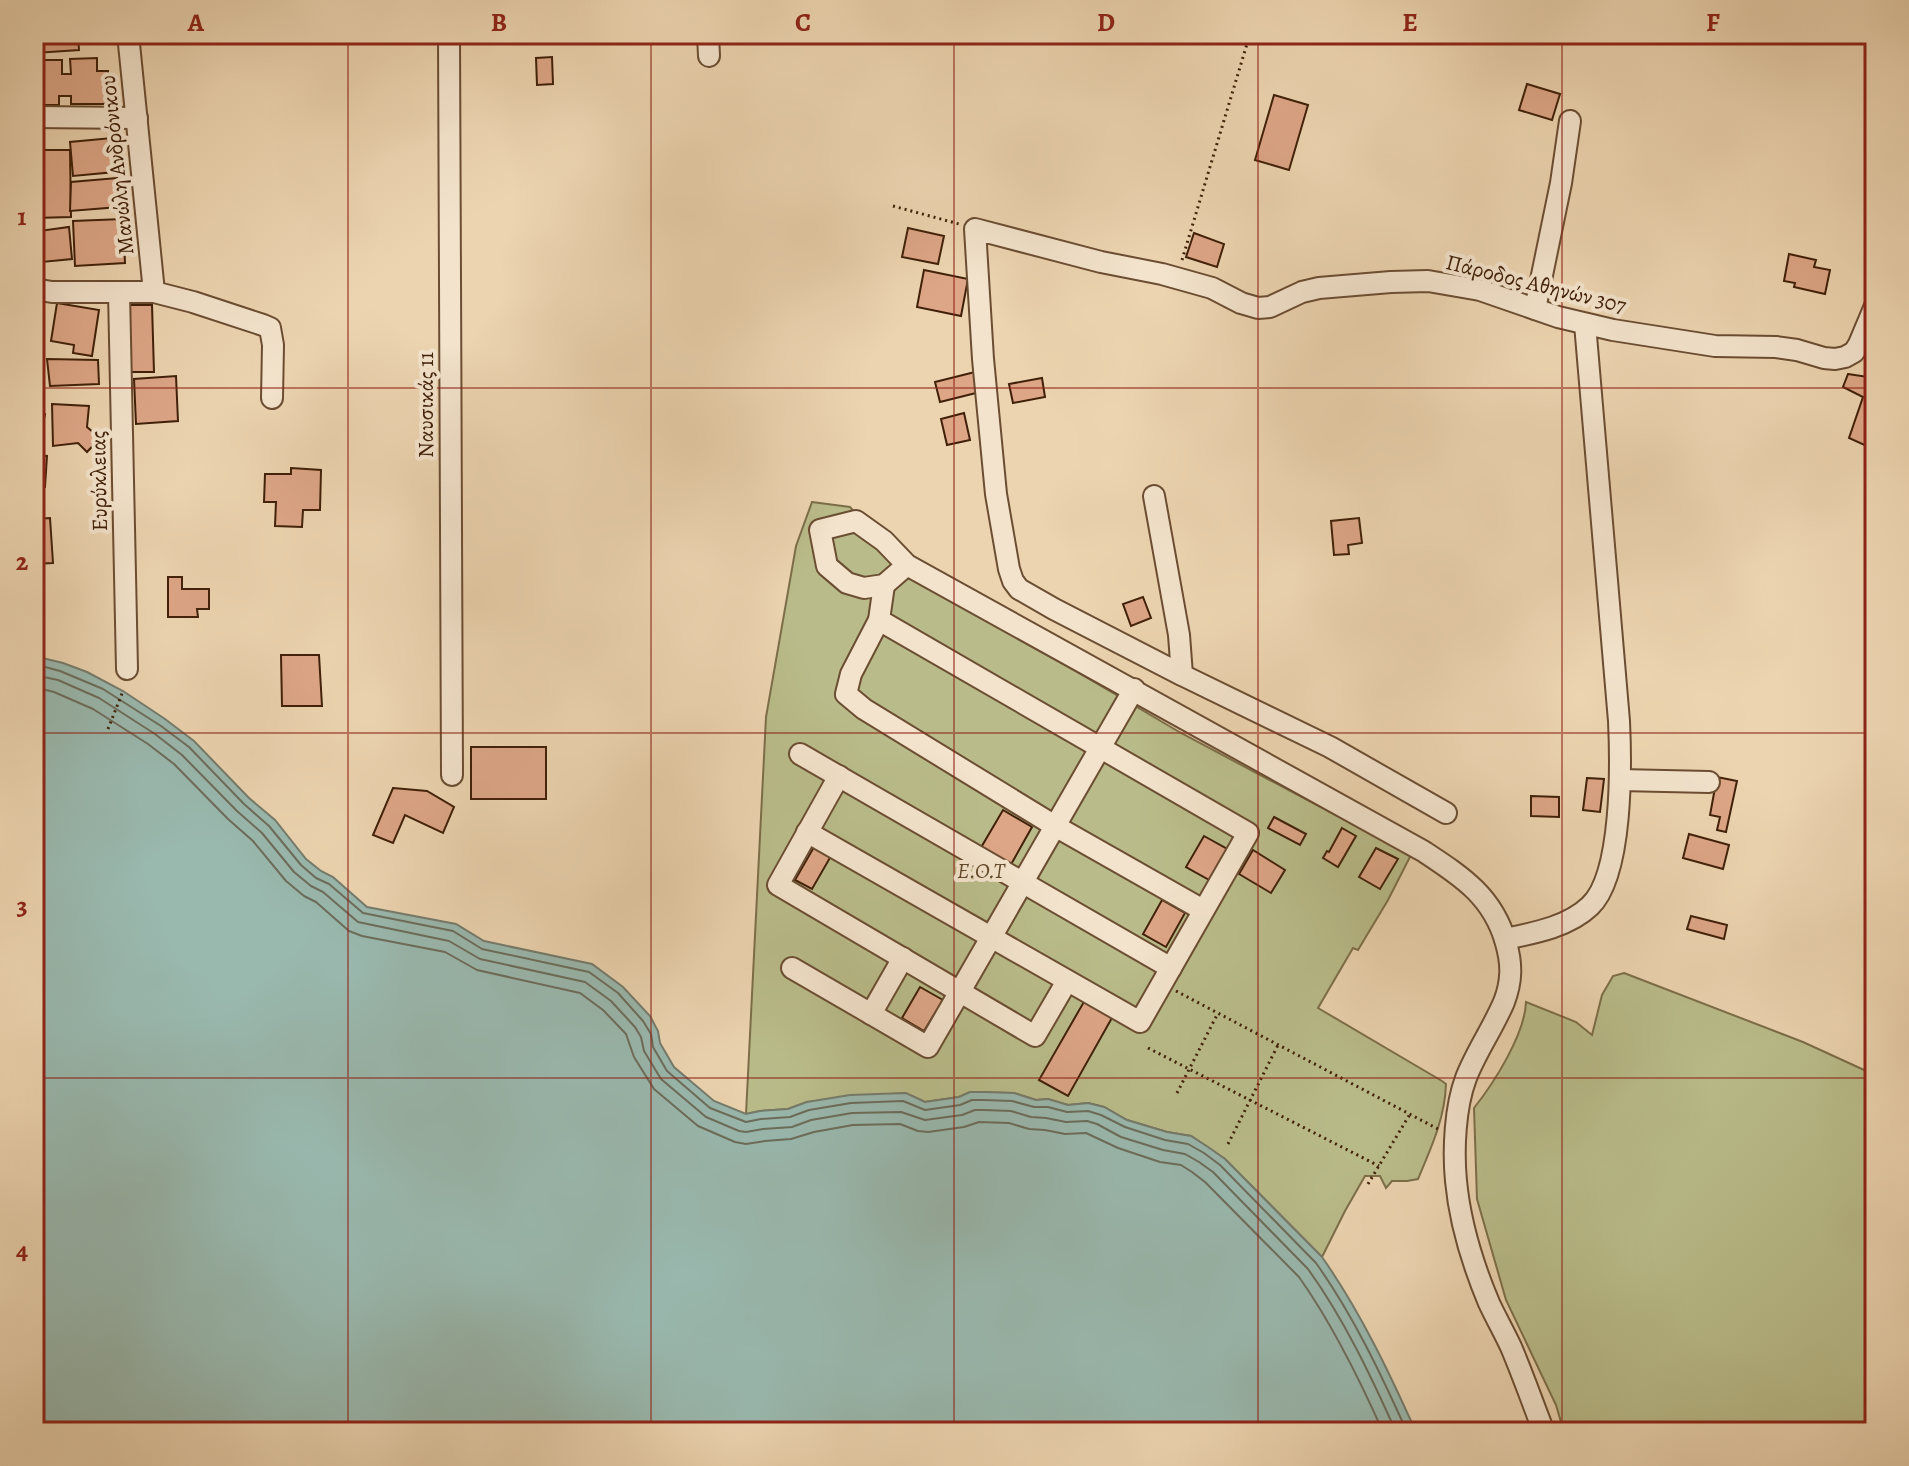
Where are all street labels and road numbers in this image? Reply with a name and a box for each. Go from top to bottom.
street label: Μανώλη Ανδρόνικου [93,74,141,256]
street label: Πάροδος Αθηνών 307 [1443,247,1630,321]
street label: Ναυσικάς 11 [411,352,441,458]
street label: Ευρύκλειας [83,430,115,532]

